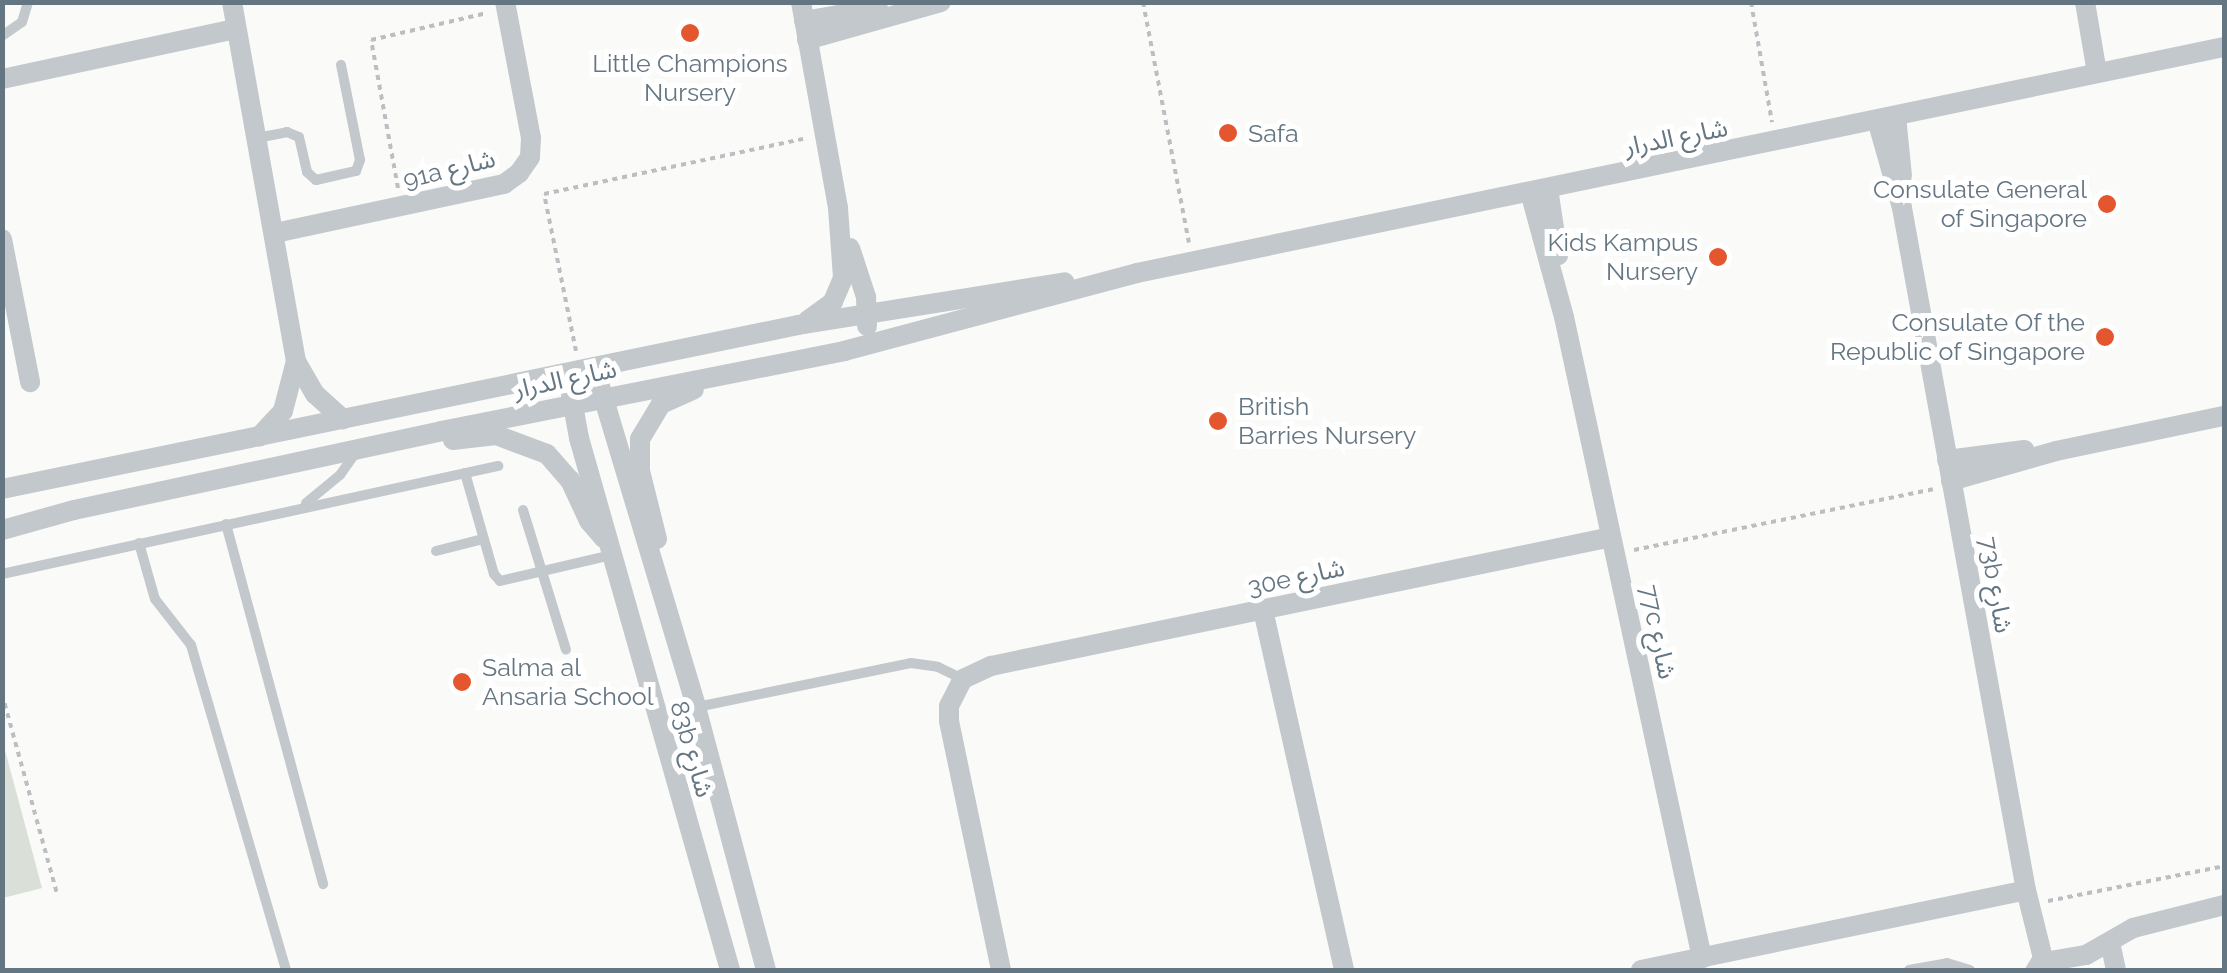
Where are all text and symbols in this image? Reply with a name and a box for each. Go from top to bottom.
marker: Little Champions Nursery [679,22,701,44]
place label: Little Champions Nursery [592,49,788,108]
street label: شارع الدرار [1622,112,1730,162]
place label: Safa [1248,118,1299,148]
marker: Safa [1217,122,1239,144]
street label: 91a شارع [400,143,498,195]
place label: Consulate General of Singapore [1873,175,2087,234]
marker: Consulate General of Singapore [2096,193,2118,215]
place label: Kids Kampus Nursery [1547,228,1698,287]
marker: Kids Kampus Nursery [1707,246,1729,268]
place label: Consulate Of the Republic of Singapore [1829,308,2085,367]
marker: Consulate Of the Republic of Singapore [2094,326,2116,348]
street label: شارع الدرار [511,353,619,405]
place label: British Barries Nursery [1238,392,1416,451]
marker: British Barries Nursery [1207,410,1229,432]
street label: 73b شارع [1973,535,2019,635]
street label: 30e شارع [1245,552,1347,602]
street label: 77c شارع [1633,582,1683,682]
place label: Salma al Ansaria School [482,653,653,712]
marker: Salma al Ansaria School [451,671,473,693]
street label: 83b شارع [664,697,720,801]

